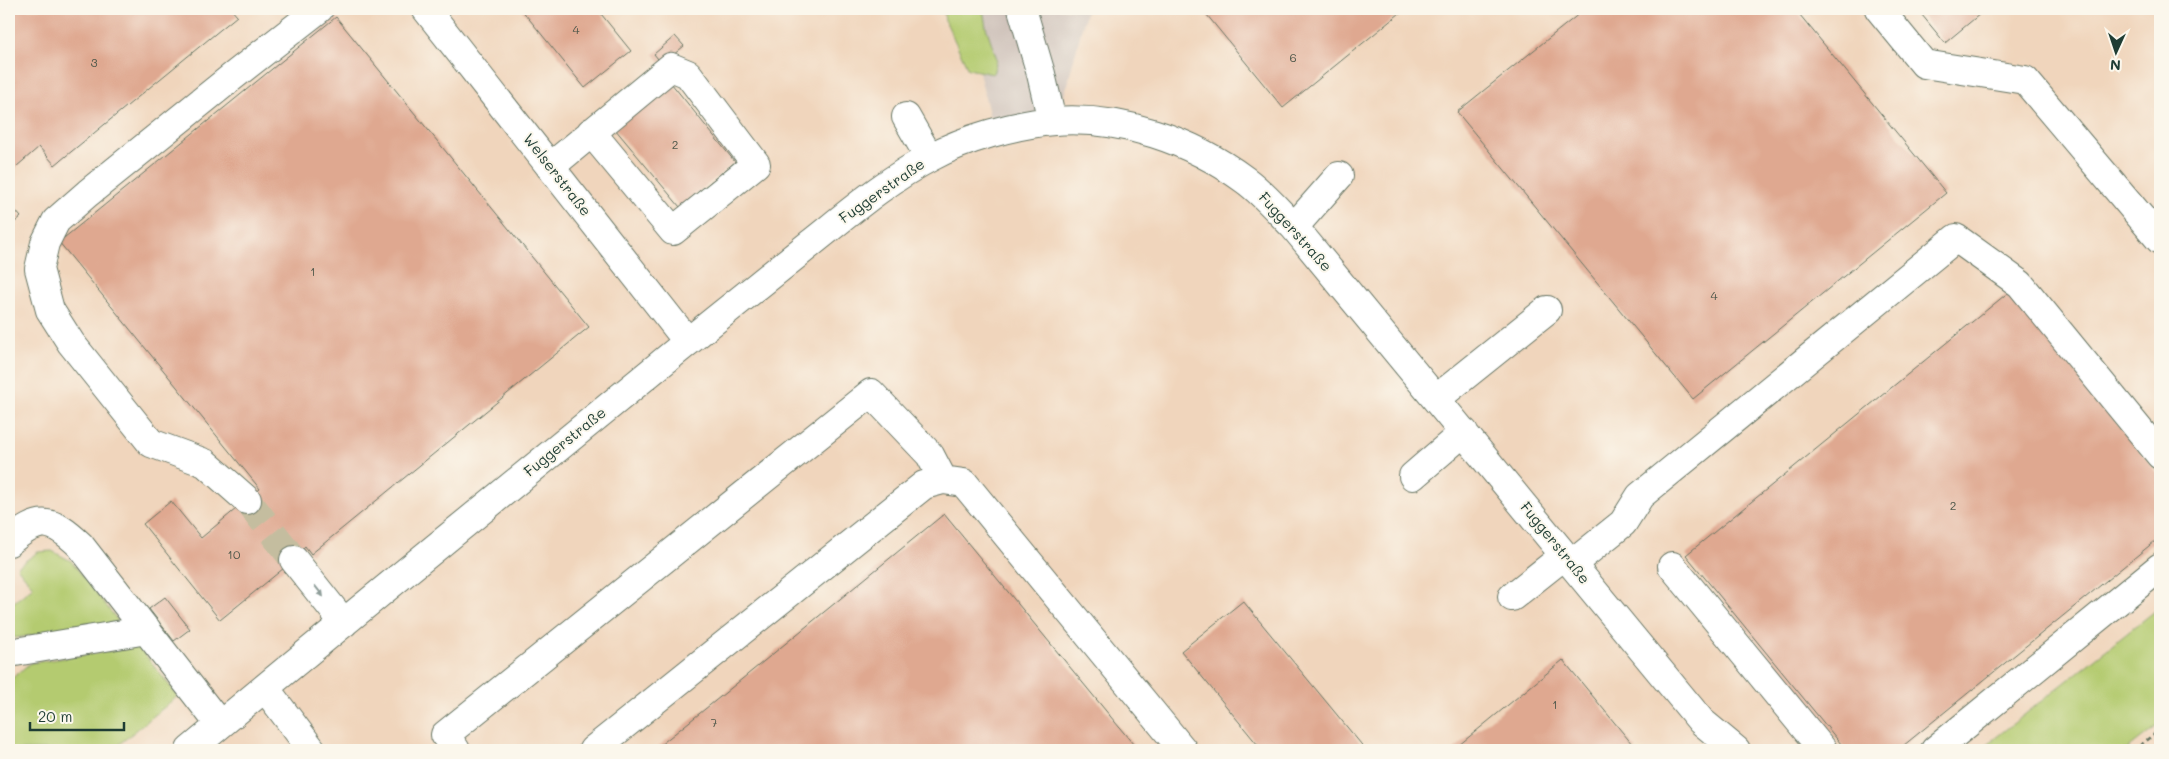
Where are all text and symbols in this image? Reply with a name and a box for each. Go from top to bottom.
house number: 4 [572,21,580,37]
north arrow [2092,28,2142,78]
house number: 6 [1289,49,1297,65]
house number: 3 [90,54,98,70]
text: N [2109,56,2121,75]
street label: Welserstraße [519,129,596,220]
house number: 2 [672,136,678,152]
street label: Fuggerstraße [835,153,928,227]
street label: Fuggerstraße [1255,187,1337,275]
house number: 1 [310,263,316,279]
house number: 4 [1710,287,1718,303]
street label: Fuggerstraße [519,402,610,481]
street label: Fuggerstraße [1516,497,1595,588]
house number: 2 [1950,497,1956,513]
house number: 10 [228,546,241,562]
one-way arrow [313,585,324,598]
house number: 1 [1552,696,1558,712]
scale bar [30,699,124,731]
text: 20 m [38,706,72,726]
house number: 7 [711,714,718,730]

